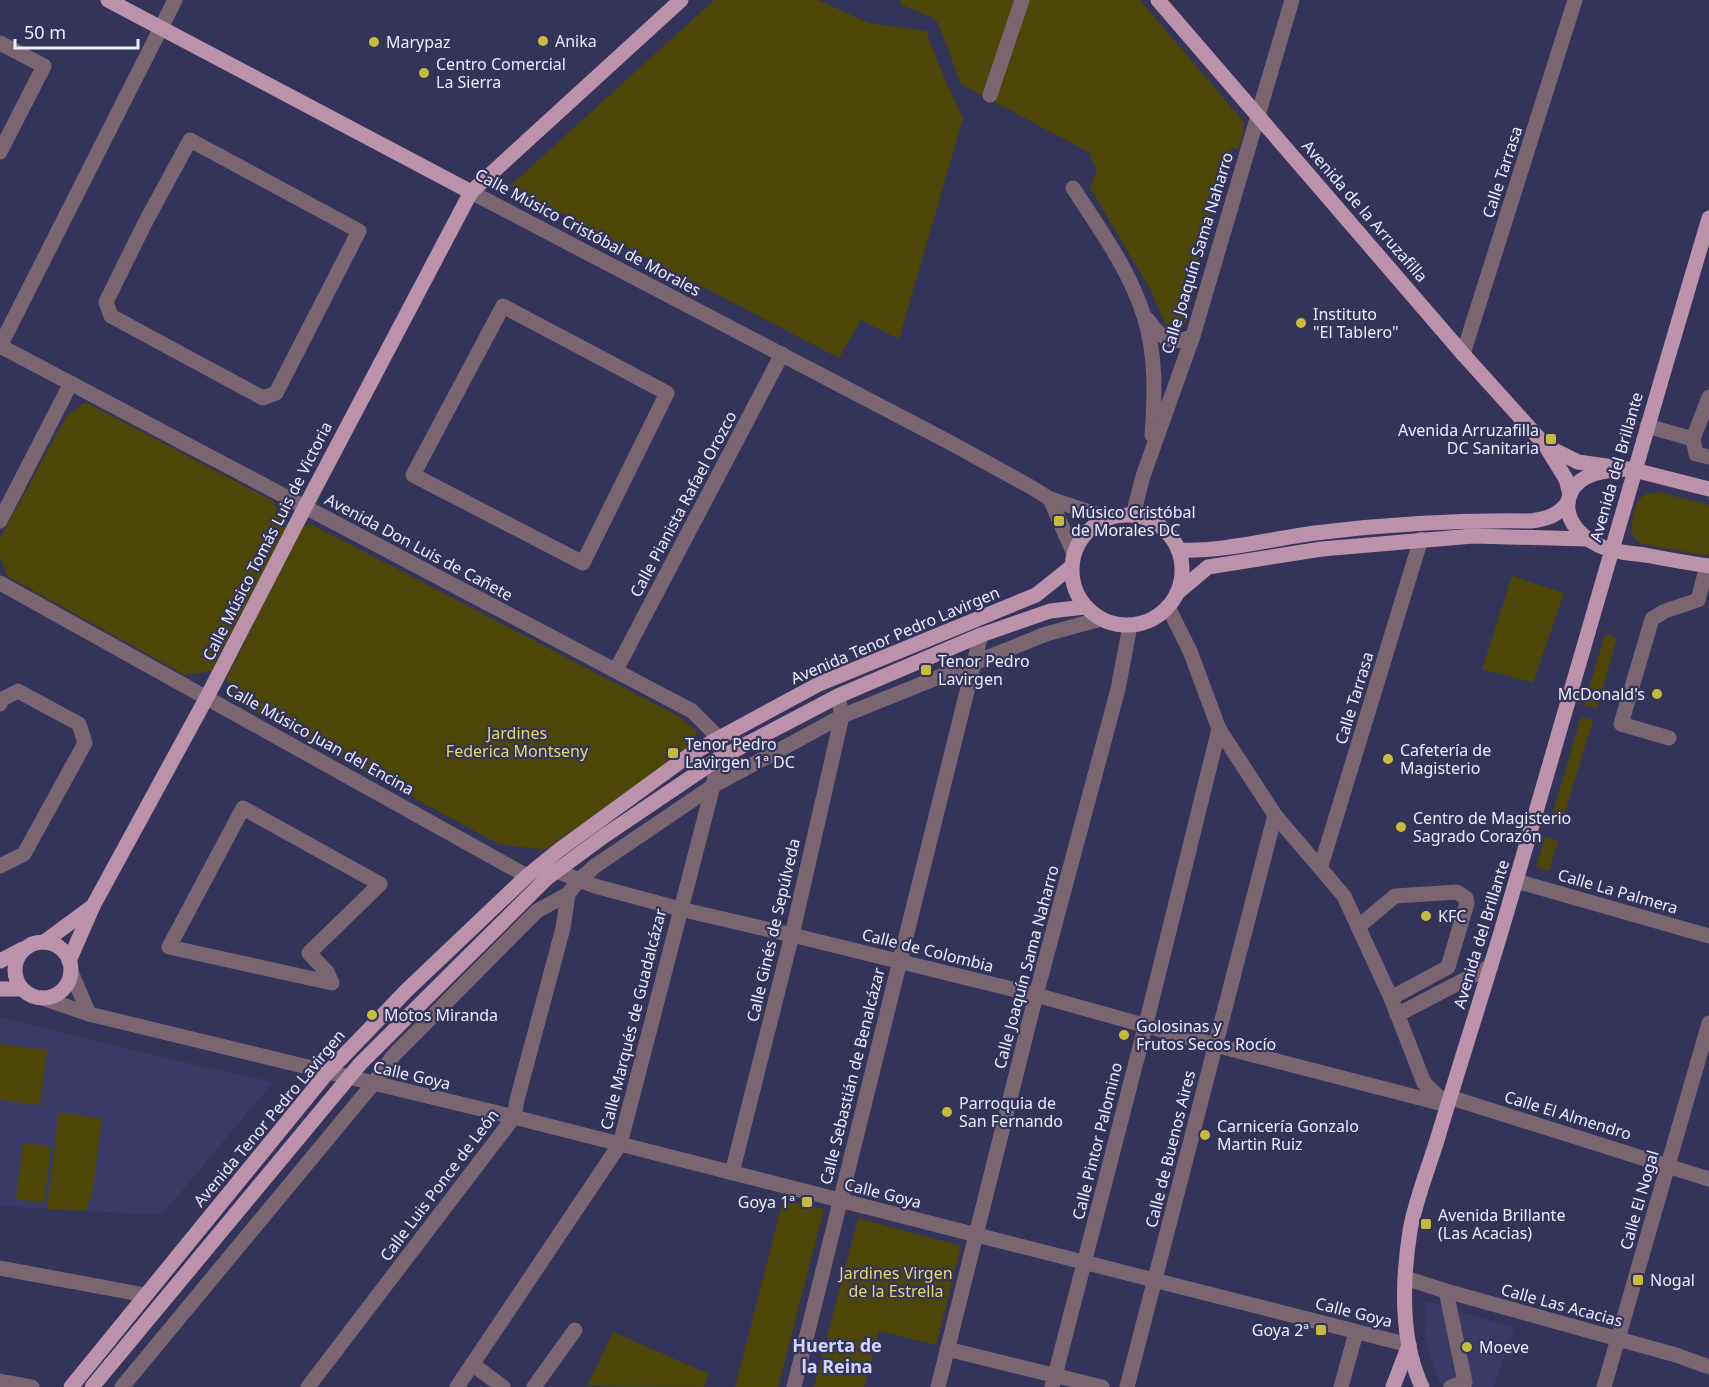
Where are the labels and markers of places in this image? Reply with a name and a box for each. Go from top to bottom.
place label: Anika [555,30,597,52]
place label: Marypaz [386,31,451,53]
marker: Anika [536,34,550,48]
marker: Marypaz [367,35,381,49]
place label: Centro Comercial La Sierra [436,53,566,93]
marker: Centro Comercial La Sierra [417,66,431,80]
place label: Instituto "El Tablero" [1313,303,1399,343]
marker: Instituto "El Tablero" [1294,316,1308,330]
place label: Avenida Arruzafilla DC Sanitaria [1398,419,1539,459]
marker: Avenida Arruzafilla DC Sanitaria [1544,432,1558,446]
place label: Músico Cristóbal de Morales DC [1071,501,1196,541]
marker: Músico Cristóbal de Morales DC [1052,514,1066,528]
place label: Tenor Pedro Lavirgen [938,651,1030,689]
marker: Tenor Pedro Lavirgen [919,663,933,677]
place label: McDonald's [1558,683,1645,705]
marker: McDonald's [1650,687,1664,701]
place label: Tenor Pedro Lavirgen 1ª DC [685,733,795,773]
place label: Cafetería de Magisterio [1400,739,1491,779]
marker: Tenor Pedro Lavirgen 1ª DC [666,746,680,760]
marker: Cafetería de Magisterio [1381,752,1395,766]
place label: Centro de Magisterio Sagrado Corazón [1413,807,1571,847]
marker: Centro de Magisterio Sagrado Corazón [1394,820,1408,834]
place label: KFC [1438,905,1466,927]
marker: KFC [1419,909,1433,923]
place label: Motos Miranda [384,1004,498,1026]
marker: Motos Miranda [365,1008,379,1022]
place label: Golosinas y Frutos Secos Rocío [1136,1015,1276,1055]
marker: Golosinas y Frutos Secos Rocío [1117,1028,1131,1042]
place label: Parroquia de San Fernando [959,1092,1063,1132]
marker: Parroquia de San Fernando [940,1105,954,1119]
place label: Carnicería Gonzalo Martin Ruiz [1217,1115,1359,1155]
marker: Carnicería Gonzalo Martin Ruiz [1198,1128,1212,1142]
place label: Goya 1ª [738,1191,795,1213]
marker: Goya 1ª [800,1195,814,1209]
place label: Avenida Brillante (Las Acacias) [1438,1204,1565,1244]
marker: Avenida Brillante (Las Acacias) [1419,1217,1433,1231]
place label: Nogal [1650,1269,1695,1291]
marker: Nogal [1631,1273,1645,1287]
place label: Goya 2ª [1252,1319,1309,1341]
marker: Goya 2ª [1314,1323,1328,1337]
place label: Moeve [1479,1336,1529,1358]
marker: Moeve [1460,1340,1474,1354]

